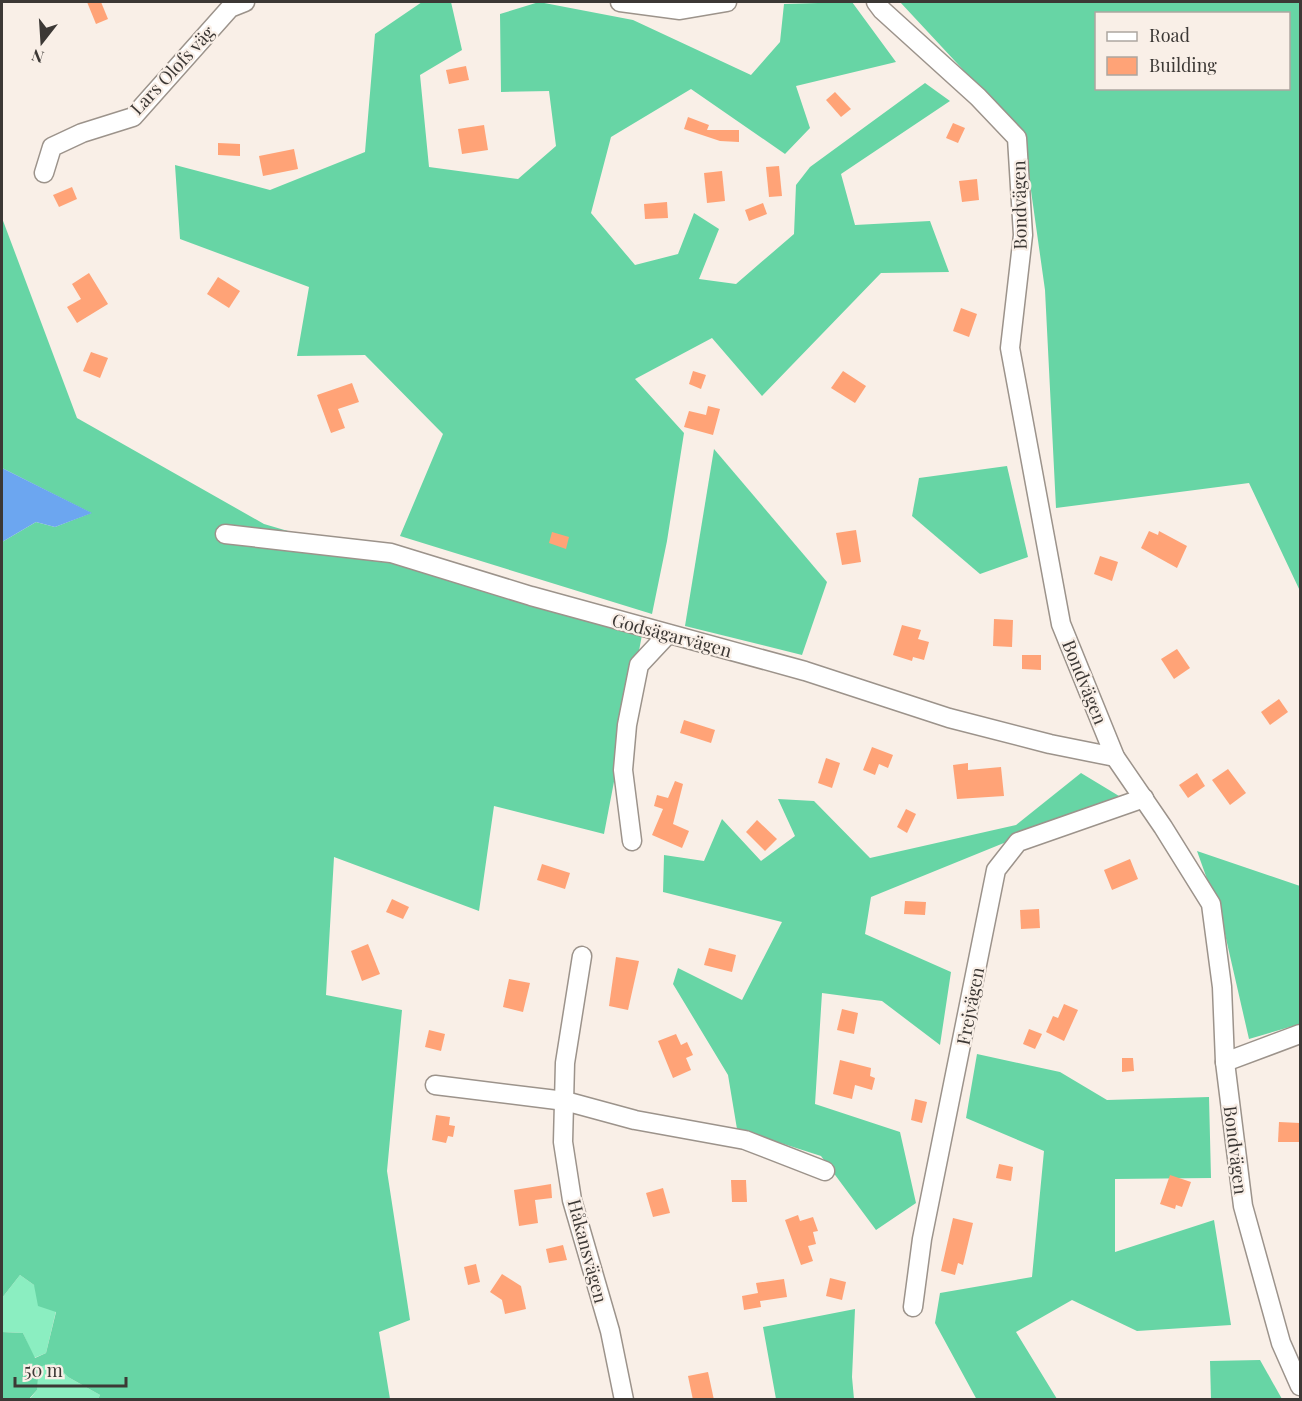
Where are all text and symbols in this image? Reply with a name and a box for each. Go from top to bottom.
north arrow [12,12,72,72]
legend [1095,12,1290,90]
street label: Lars Olofs väg [125,20,220,120]
text: Road [1149,23,1190,47]
text: N [28,45,46,69]
text: Building [1149,53,1217,77]
street label: Bondvägen [1006,160,1032,250]
street label: Godsägarvägen [609,607,735,663]
street label: Bondvägen [1057,636,1113,728]
street label: Frejvägen [951,965,989,1047]
street label: Bondvägen [1219,1104,1253,1196]
street label: Håkansvägen [563,1196,613,1306]
scale bar [15,1350,126,1388]
text: 50 m [24,1358,63,1382]

